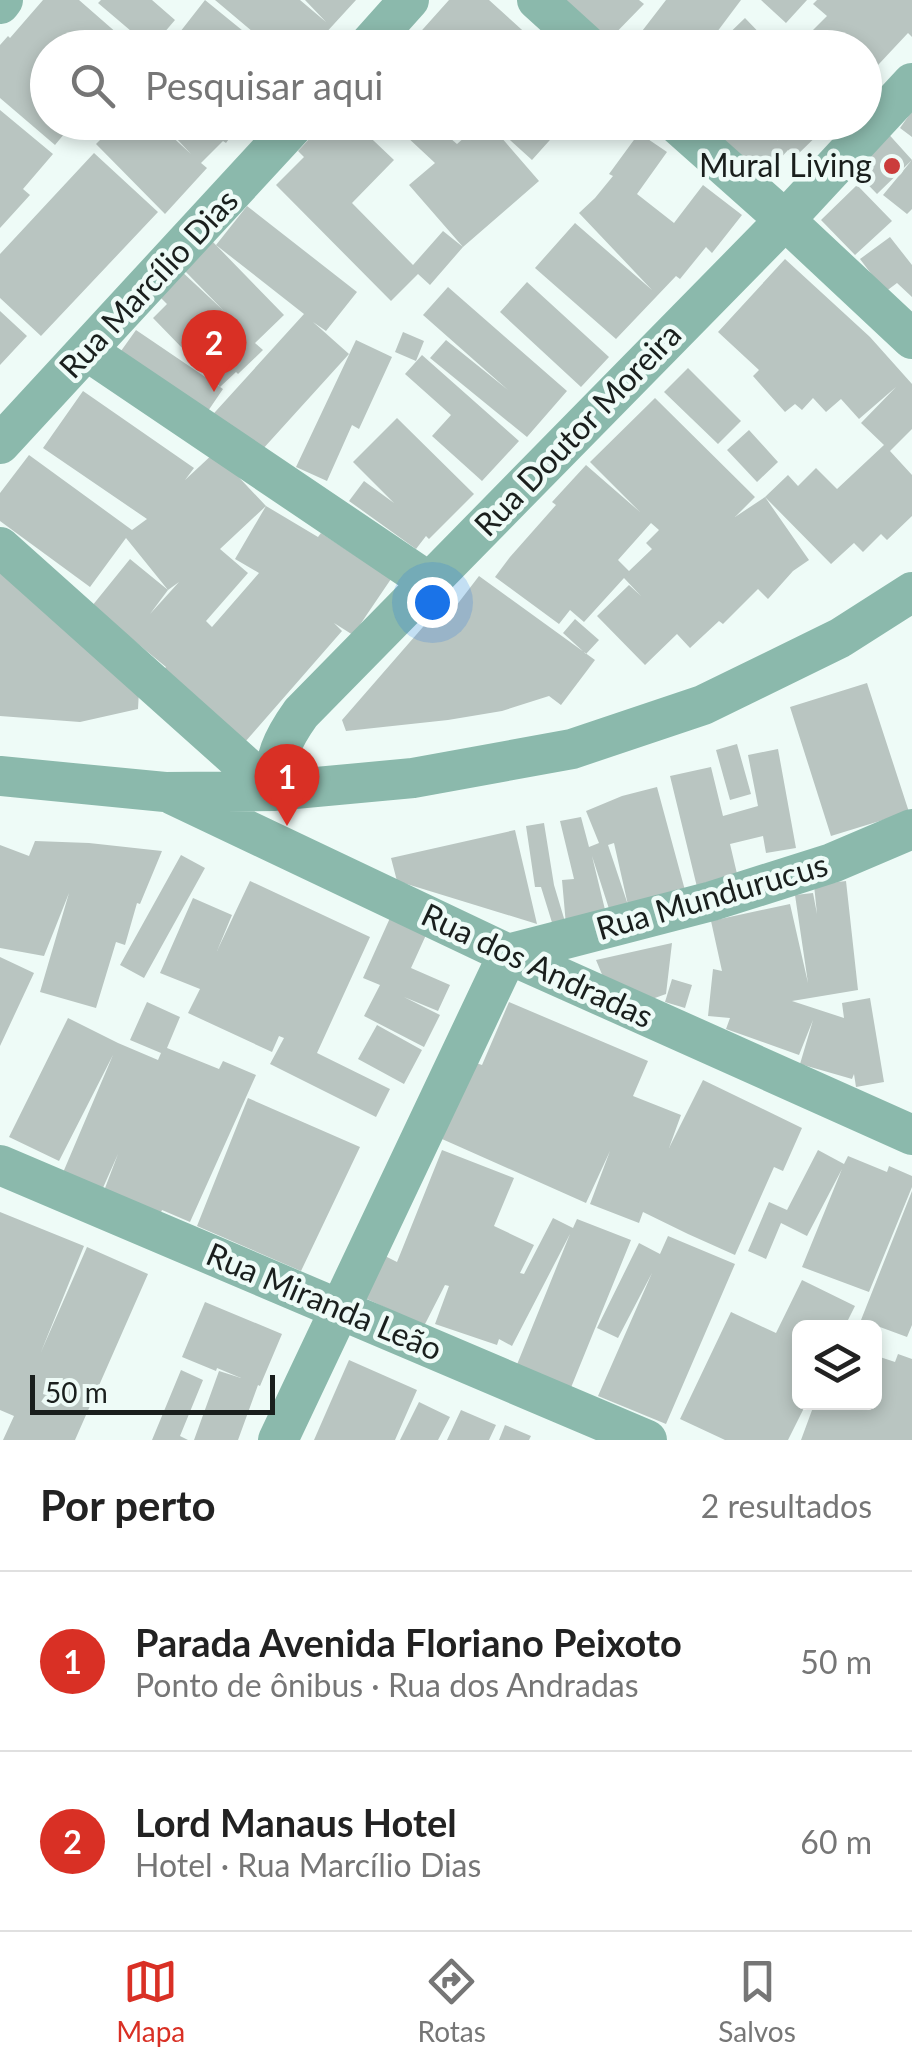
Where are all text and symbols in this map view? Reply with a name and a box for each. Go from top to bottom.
search box [30,30,882,140]
icon: search [65,58,120,113]
text: Pesquisar aqui [145,62,384,108]
place label: Mural Living [699,145,872,184]
marker: Mural Living [881,155,903,177]
street label: Rua Marcílio Dias [50,180,245,386]
pin: 2 [182,310,246,392]
street label: Rua Doutor Moreira [466,315,688,543]
your location [407,577,458,628]
pin: 1 [254,744,320,826]
street label: Rua Mundurucus [591,844,832,947]
street label: Rua dos Andradas [416,894,659,1035]
street label: Rua Miranda Leão [201,1233,448,1368]
map controls [792,1320,882,1410]
button: layers [792,1320,882,1410]
scale bar [30,1370,275,1414]
text: 50 m [45,1375,108,1409]
text: Por perto [40,1480,216,1530]
text: 2 resultados [701,1486,872,1525]
text: Parada Avenida Floriano Peixoto [135,1619,682,1665]
text: 1 [63,1642,82,1681]
text: 50 m [800,1642,872,1681]
text: Ponto de ônibus · Rua dos Andradas [135,1665,639,1704]
text: Lord Manaus Hotel [135,1799,457,1845]
text: 2 [63,1822,82,1861]
text: 60 m [800,1822,872,1861]
text: Hotel · Rua Marcílio Dias [135,1845,481,1884]
tab: Mapa [116,1954,185,2048]
tab: Rotas [418,1954,486,2048]
tab: Salvos [718,1954,796,2048]

